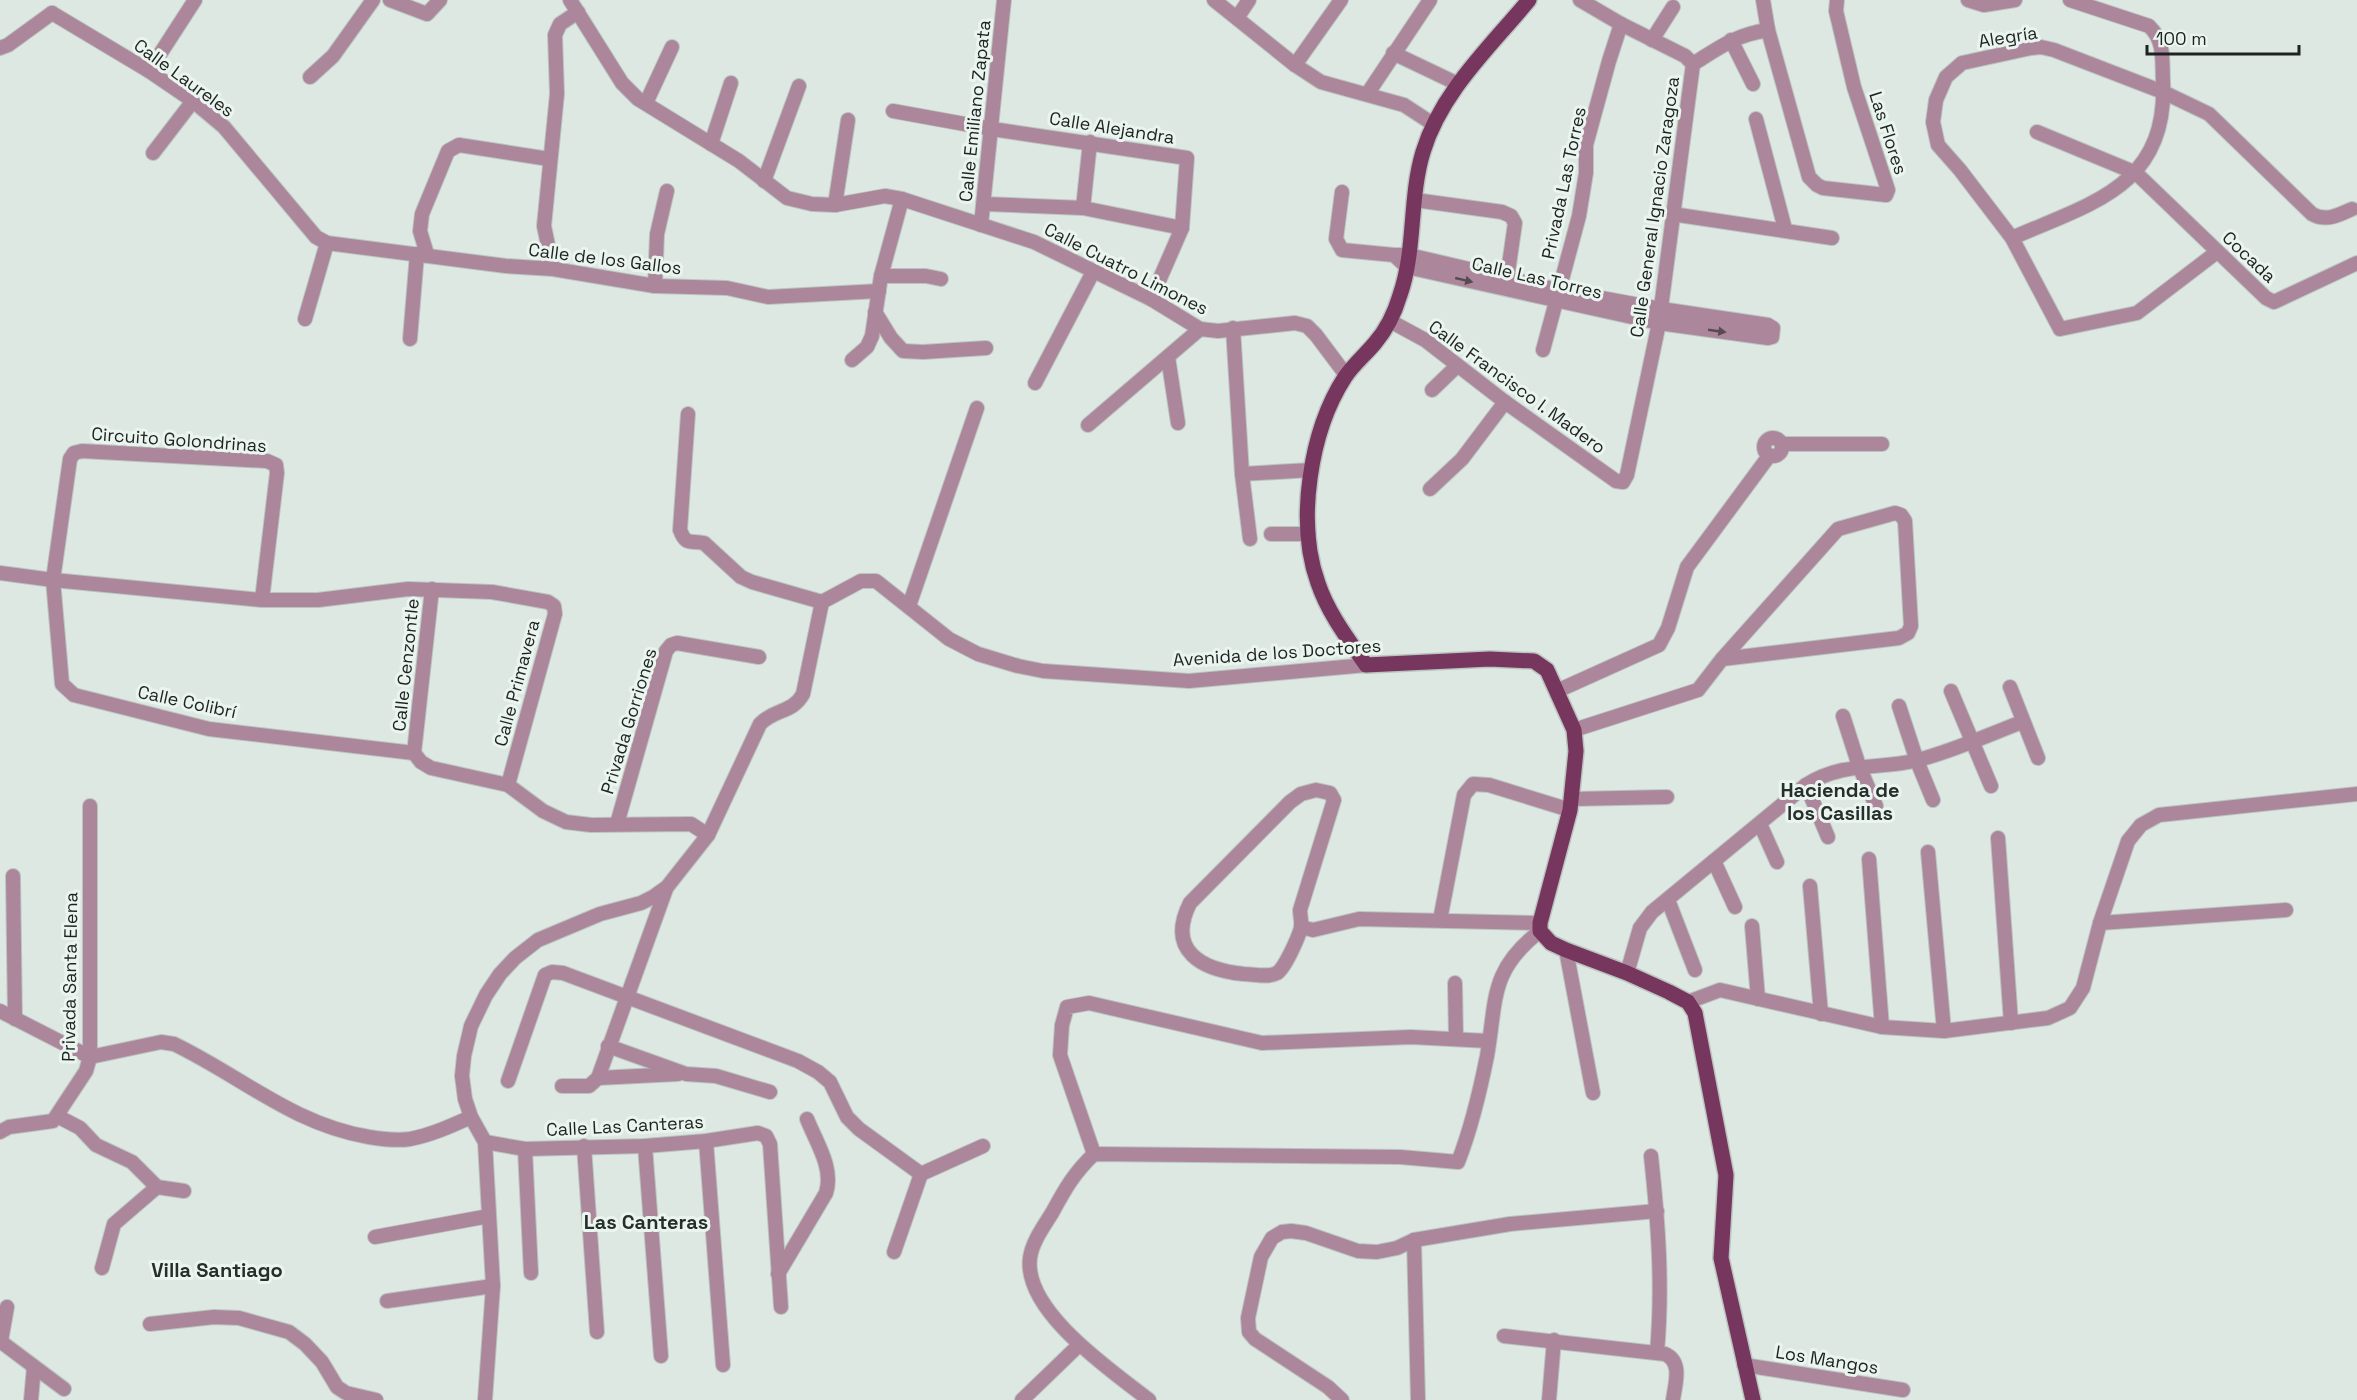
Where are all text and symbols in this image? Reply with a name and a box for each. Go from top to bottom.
scale bar [2147,18,2298,56]
street label: Calle Emiliano Zapata [954,19,995,203]
street label: Alegría [1977,20,2039,53]
text: 100 m [2156,27,2207,50]
street label: Calle Laureles [130,33,239,122]
street label: Calle General Ignacio Zaragoza [1625,75,1684,339]
street label: Las Flores [1864,88,1913,177]
street label: Privada Las Torres [1536,105,1591,261]
street label: Calle Alejandra [1048,106,1176,149]
street label: Calle Cuatro Limones [1040,217,1212,320]
street label: Cocada [2218,226,2281,287]
street label: Calle de los Gallos [527,238,683,279]
street label: Calle Las Torres [1470,251,1605,304]
one-way arrow [1455,276,1474,285]
street label: Calle Francisco I. Madero [1424,315,1610,459]
one-way arrow [1708,327,1727,336]
street label: Circuito Golondrinas [91,422,267,457]
street label: Calle Cenzontle [387,597,424,733]
street label: Calle Primavera [489,617,544,749]
street label: Avenida de los Doctores [1172,634,1382,671]
street label: Privada Gorriones [595,645,662,797]
street label: Calle Colibrí [136,680,239,723]
district label: Hacienda de los Casillas [1780,777,1900,826]
street label: Privada Santa Elena [57,892,82,1062]
street label: Calle Las Canteras [546,1110,704,1141]
district label: Las Canteras [584,1209,708,1235]
district label: Villa Santiago [151,1257,283,1283]
street label: Los Mangos [1774,1340,1880,1379]

